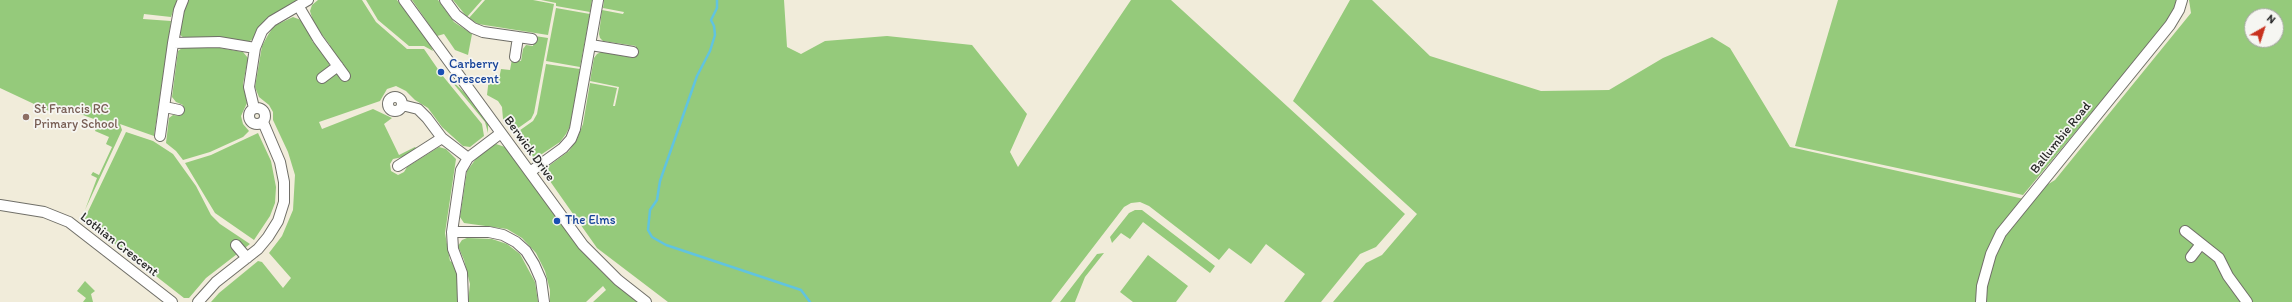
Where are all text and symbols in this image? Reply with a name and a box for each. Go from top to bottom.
north arrow [2244,8,2284,48]
text: N [2264,12,2278,26]
place label: Carberry Crescent [449,57,499,88]
marker: Carberry Crescent [436,67,446,77]
street label: Ballumbie Road [2027,99,2095,177]
place label: St Francis RC Primary School [34,102,118,133]
marker: St Francis RC Primary School [21,112,31,122]
street label: Berwick Drive [500,113,558,185]
street label: Lothian Crescent [77,210,161,280]
place label: The Elms [565,213,616,229]
marker: The Elms [552,216,562,226]

